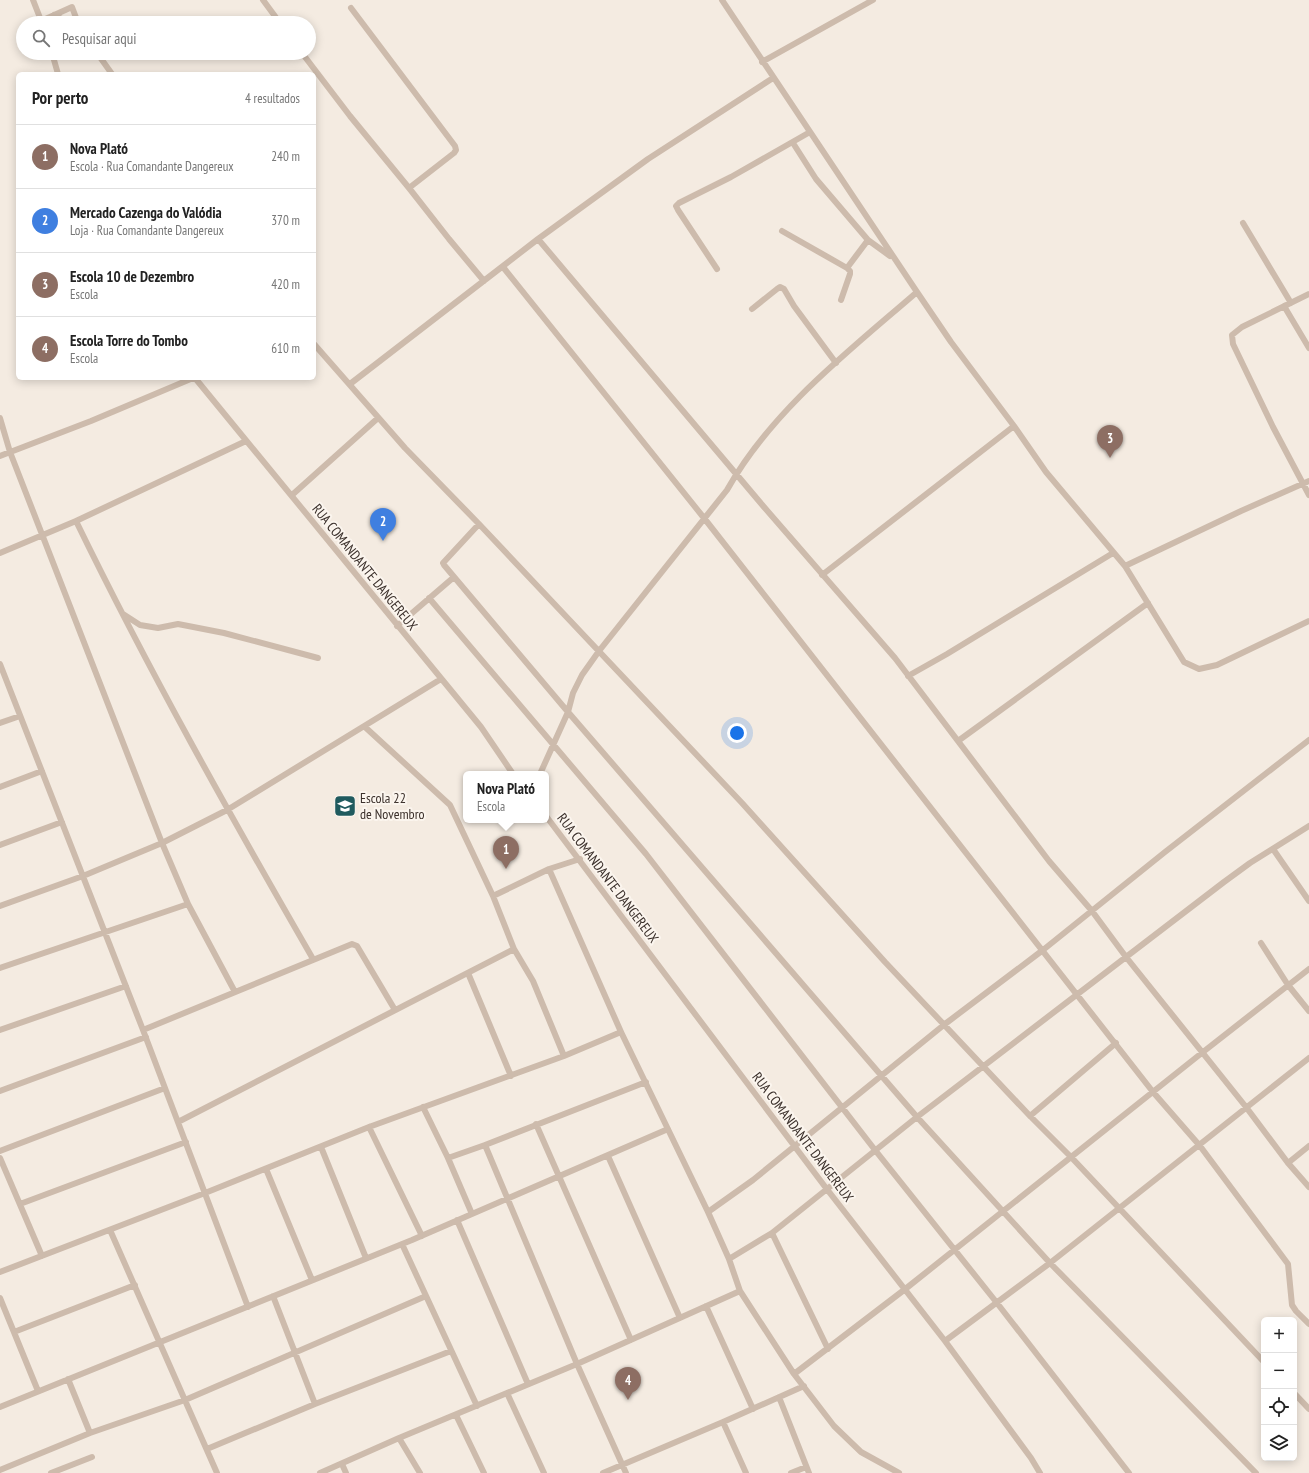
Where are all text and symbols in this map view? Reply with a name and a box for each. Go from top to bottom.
search box [16,16,316,60]
icon: search [30,27,52,49]
text: Pesquisar aqui [62,29,136,48]
text: Por perto [32,87,88,109]
text: 4 resultados [245,90,300,107]
text: Nova Plató [70,139,128,158]
text: 1 [42,148,48,165]
text: 240 m [271,148,300,165]
text: Escola · Rua Comandante Dangereux [70,158,234,175]
text: Mercado Cazenga do Valódia [70,203,222,222]
text: 2 [42,212,48,229]
text: 370 m [271,212,300,229]
text: Loja · Rua Comandante Dangereux [70,222,224,239]
text: Escola 10 de Dezembro [70,267,194,286]
text: 3 [42,276,48,293]
text: 420 m [271,276,300,293]
text: Escola [70,286,98,303]
text: Escola Torre do Tombo [70,331,188,350]
text: 4 [42,340,48,357]
text: 610 m [271,340,300,357]
text: Escola [70,350,98,367]
pin: 3 [1097,425,1123,458]
street label: RUA COMANDANTE DANGEREUX [308,500,422,634]
pin: 2 [370,508,396,541]
your location [727,723,747,743]
popup [463,771,549,823]
text: Nova Plató [477,779,535,798]
place label: Escola 22 de Novembro [360,789,425,823]
school or university icon: Escola 22 de Novembro [332,793,358,819]
text: Escola [477,798,505,815]
street label: RUA COMANDANTE DANGEREUX [553,810,663,946]
pin: 1 [493,836,519,869]
street label: RUA COMANDANTE DANGEREUX [748,1069,858,1205]
map controls [1261,1317,1297,1461]
button: + [1261,1317,1297,1353]
button: − [1261,1353,1297,1389]
pin: 4 [615,1367,641,1400]
button: locate [1261,1389,1297,1425]
button: layers [1261,1425,1297,1461]

